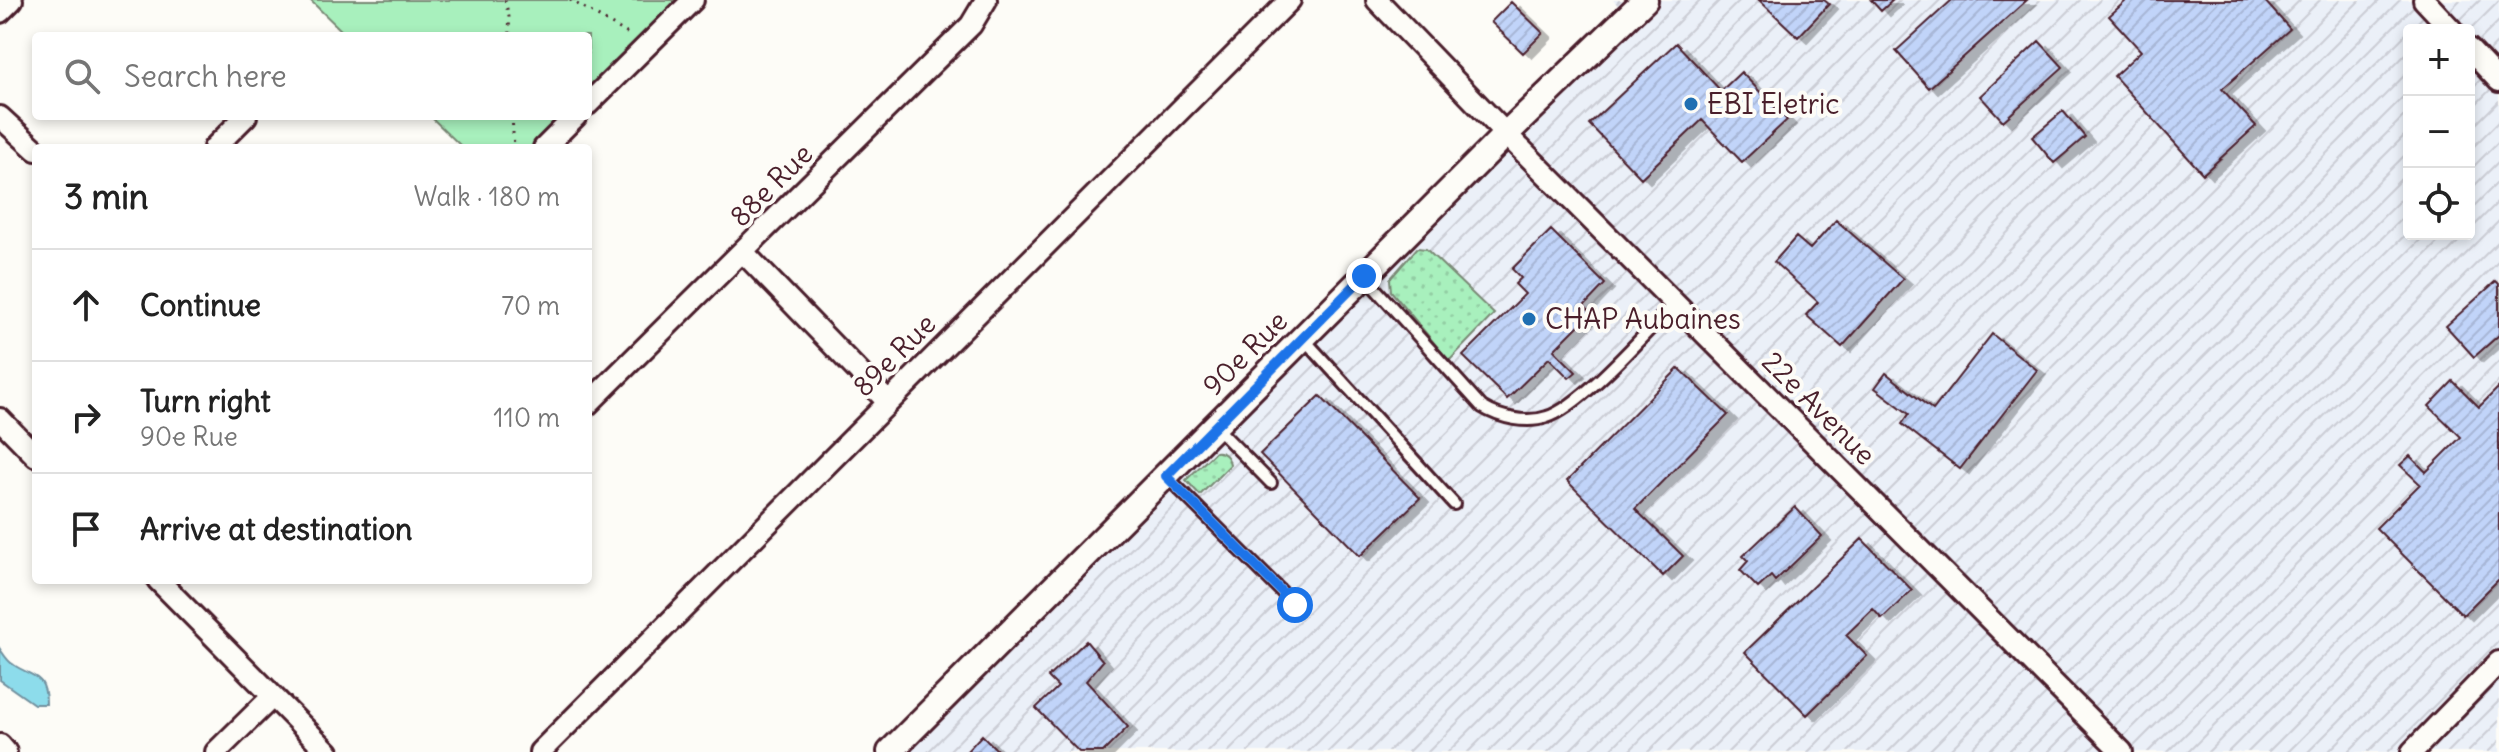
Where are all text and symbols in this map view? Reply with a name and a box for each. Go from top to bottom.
map controls [2403,24,2475,240]
button: + [2403,24,2475,96]
search box [32,32,592,120]
icon: search [60,54,104,98]
text: Search here [124,57,287,95]
place label: EBI Eletric [1707,86,1840,122]
marker: EBI Eletric [1682,95,1700,113]
button: − [2403,96,2475,168]
street label: 88e Rue [722,136,820,234]
button: locate [2403,168,2475,240]
text: 3 min [64,175,149,218]
text: Walk · 180 m [414,180,560,213]
route end [1346,258,1382,294]
icon: ahead [64,283,108,327]
text: Continue [140,286,261,324]
text: 70 m [501,289,560,322]
place label: CHAP Aubaines [1545,301,1741,337]
street label: 90e Rue [1195,303,1295,403]
street label: 89e Rue [845,306,943,404]
marker: CHAP Aubaines [1520,310,1538,328]
street label: 22e Avenue [1755,344,1883,472]
text: Turn right [140,382,271,420]
icon: right [64,395,108,439]
text: 110 m [493,401,560,434]
text: 90e Rue [140,420,238,453]
icon: arrive [64,507,108,551]
text: Arrive at destination [140,510,412,548]
route start [1277,587,1313,623]

